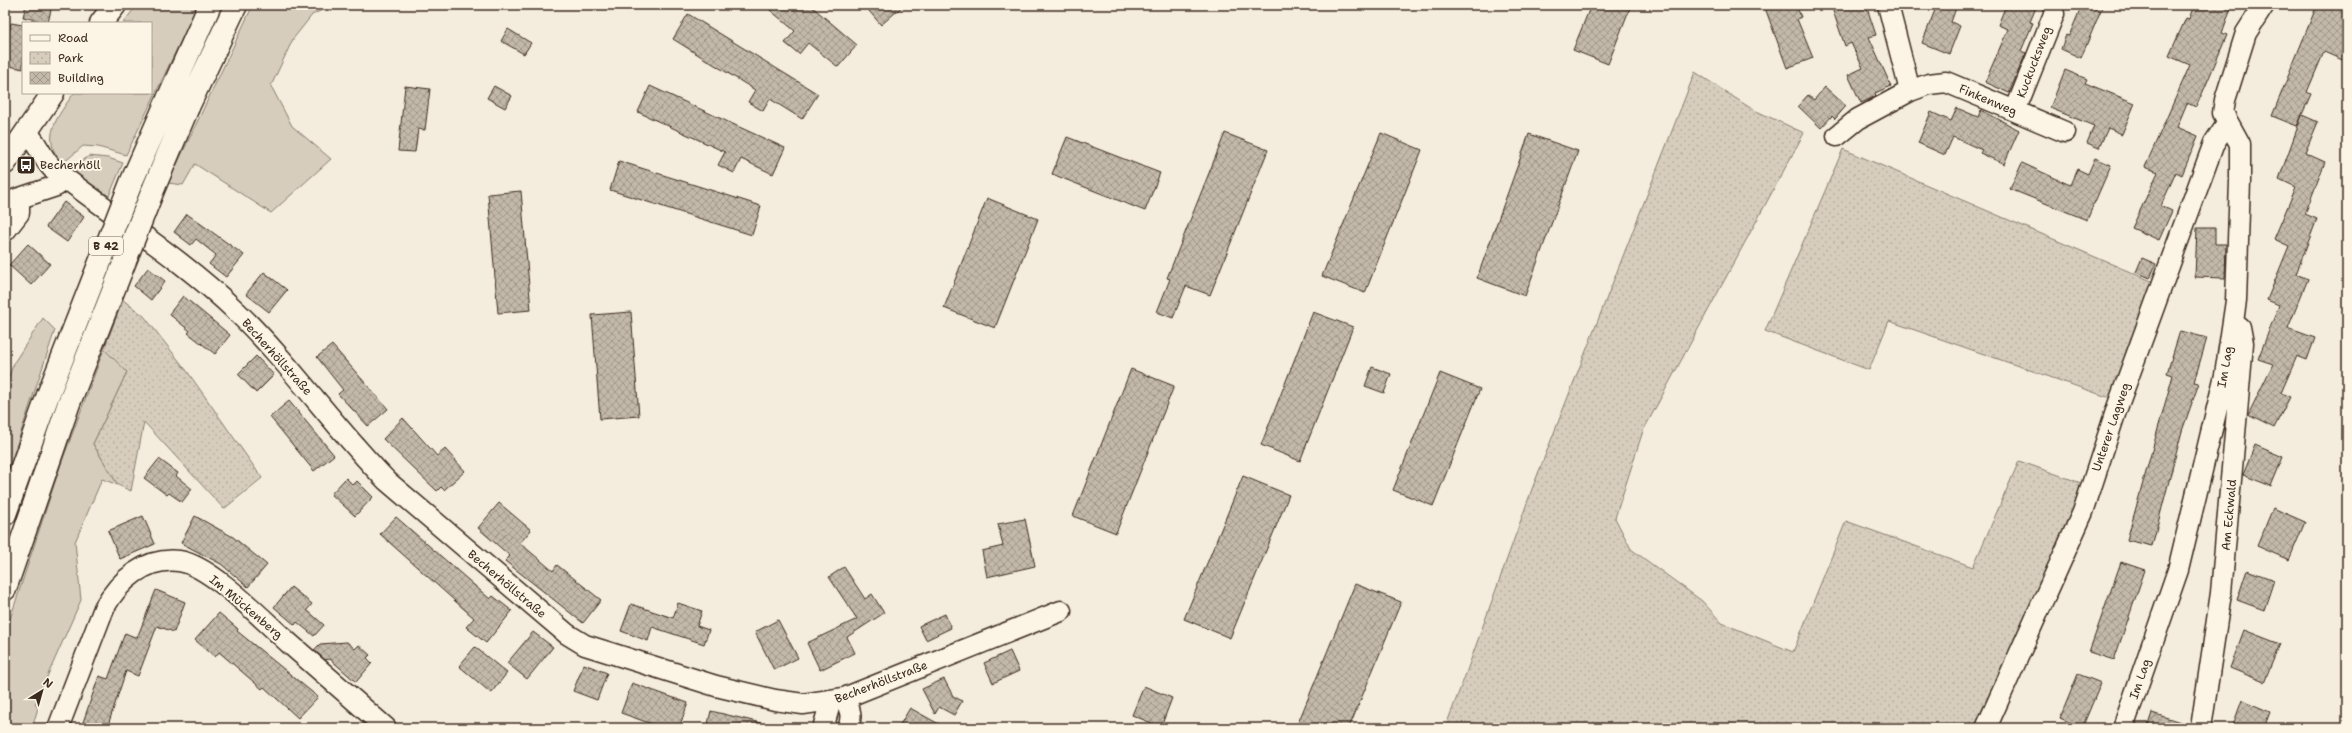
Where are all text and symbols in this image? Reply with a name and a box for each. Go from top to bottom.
legend [22,22,152,94]
street label: Kuckucksweg [2013,24,2055,100]
text: Road [58,30,89,46]
text: Park [58,50,84,66]
text: Building [58,70,104,86]
street label: Finkenweg [1956,81,2020,119]
bus stop icon: Becherhöll [15,154,37,176]
place label: Becherhöll [40,157,101,173]
road number: B 42 [89,237,123,255]
street label: Becherhöllstraße [238,315,316,399]
street label: Im Lag [2213,345,2237,389]
street label: Unterer Lagweg [2088,380,2134,474]
street label: Am Eckwald [2218,478,2240,551]
street label: Becherhöllstraße [464,546,550,622]
street label: Im Mückenberg [206,571,286,643]
street label: Becherhöllstraße [832,657,930,707]
street label: Im Lag [2126,657,2154,701]
north arrow [22,671,62,711]
text: N [40,675,56,692]

